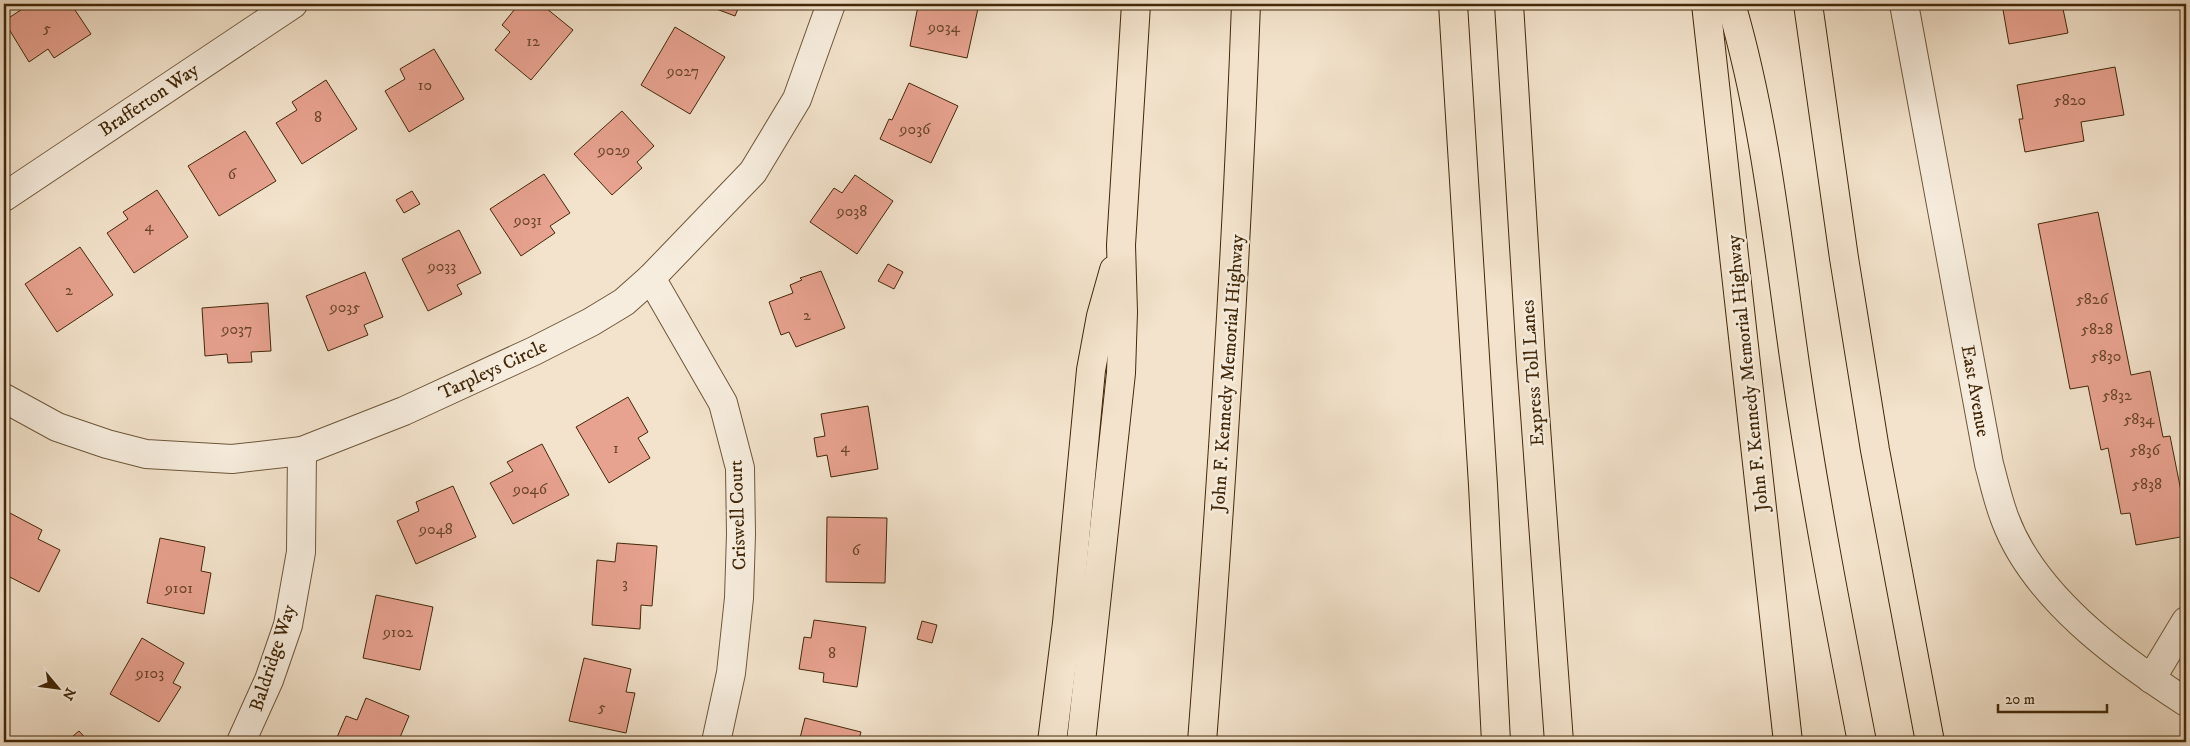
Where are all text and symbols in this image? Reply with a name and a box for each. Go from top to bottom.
house number: 9034 [927,17,961,37]
house number: 5 [43,18,51,38]
house number: 12 [526,31,540,51]
street label: Brafferton Way [95,58,204,142]
house number: 9027 [666,61,699,81]
house number: 10 [418,75,432,95]
house number: 5820 [2054,90,2086,110]
house number: 8 [314,107,322,127]
house number: 9036 [899,119,931,139]
house number: 9029 [597,140,630,160]
house number: 6 [228,164,237,184]
house number: 9038 [836,201,867,221]
house number: 9031 [513,210,542,230]
house number: 4 [144,216,154,236]
street label: John F. Kennedy Memorial Highway [1207,233,1249,514]
street label: John F. Kennedy Memorial Highway [1722,233,1774,514]
house number: 9033 [427,256,456,276]
house number: 2 [65,280,73,300]
house number: 5826 [2076,289,2109,309]
house number: 9035 [329,297,360,317]
street label: Express Toll Lanes [1516,299,1550,447]
house number: 2 [803,305,811,325]
house number: 9037 [221,319,253,339]
house number: 5828 [2081,319,2113,339]
street label: Tarpleys Circle [435,335,551,405]
street label: East Avenue [1956,343,1994,439]
house number: 5830 [2091,346,2121,366]
house number: 5832 [2102,385,2132,405]
house number: 5834 [2123,409,2155,429]
house number: 4 [840,437,850,457]
house number: 1 [613,438,619,458]
house number: 5836 [2130,440,2161,460]
street label: Criswell Court [725,459,751,571]
house number: 5838 [2132,474,2162,494]
house number: 9046 [512,479,548,499]
house number: 9048 [418,519,453,539]
house number: 6 [852,540,861,560]
house number: 3 [622,573,628,593]
house number: 9101 [164,578,193,598]
street label: Baldridge Way [245,601,301,714]
house number: 9102 [382,622,413,642]
house number: 8 [828,643,836,663]
house number: 9103 [135,663,164,683]
north arrow [32,664,82,714]
scale bar [1998,681,2106,713]
text: N [58,684,79,704]
text: 20 m [2005,690,2035,709]
house number: 5 [598,697,606,717]

